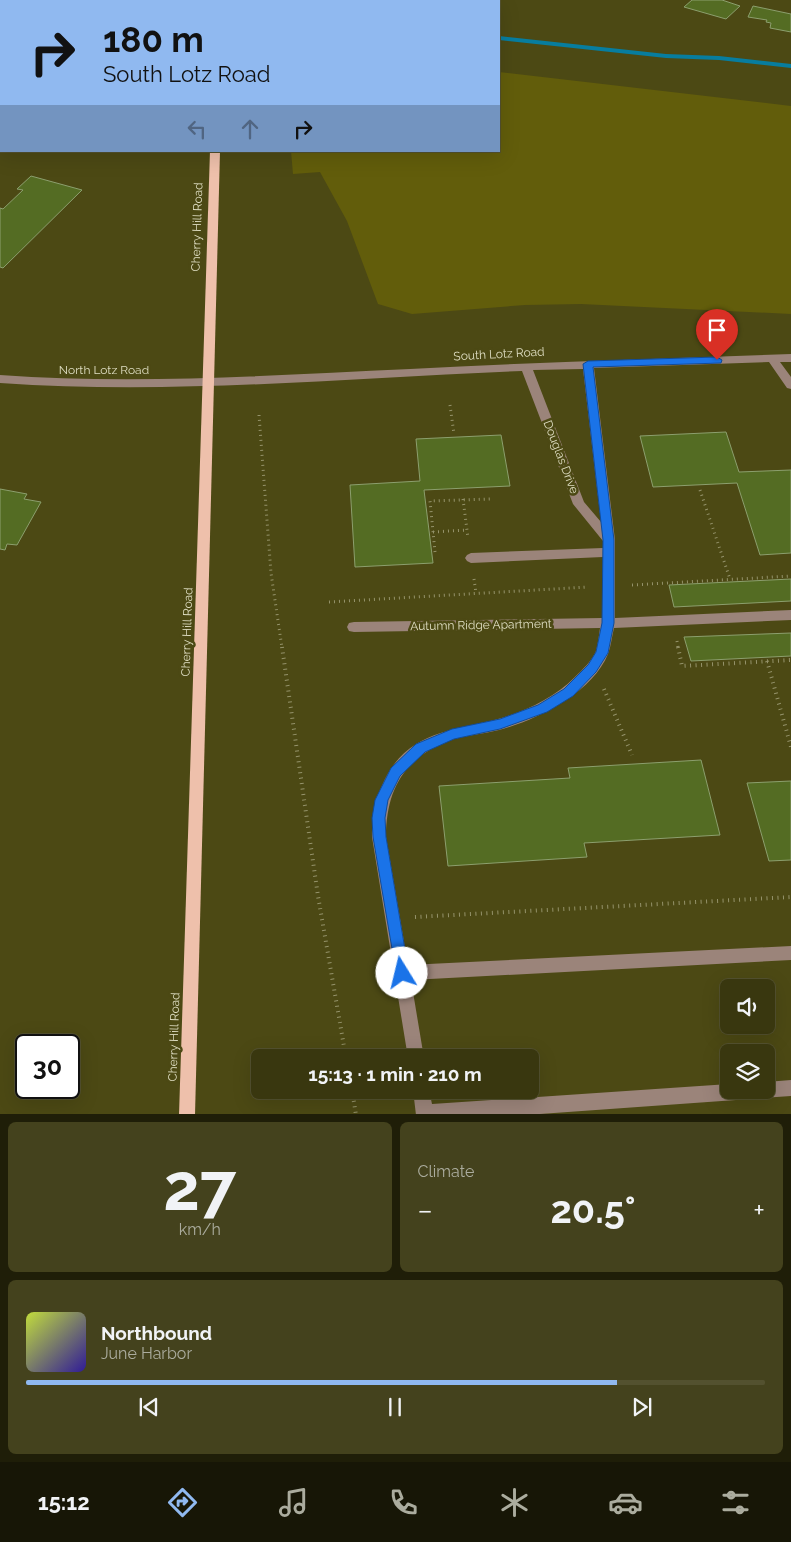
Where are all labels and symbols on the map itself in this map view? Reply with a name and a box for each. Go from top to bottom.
street label: Cherry Hill Road [188,182,206,272]
pin [696,309,738,360]
street label: South Lotz Road [453,345,545,363]
street label: North Lotz Road [59,363,149,377]
street label: Douglas Drive [541,418,581,496]
street label: Cherry Hill Road [178,587,196,677]
street label: Autumn Ridge Apartment [410,617,552,633]
position arrow [375,946,427,998]
street label: Cherry Hill Road [165,992,183,1082]
speed limit sign: 30 [15,1034,80,1099]

